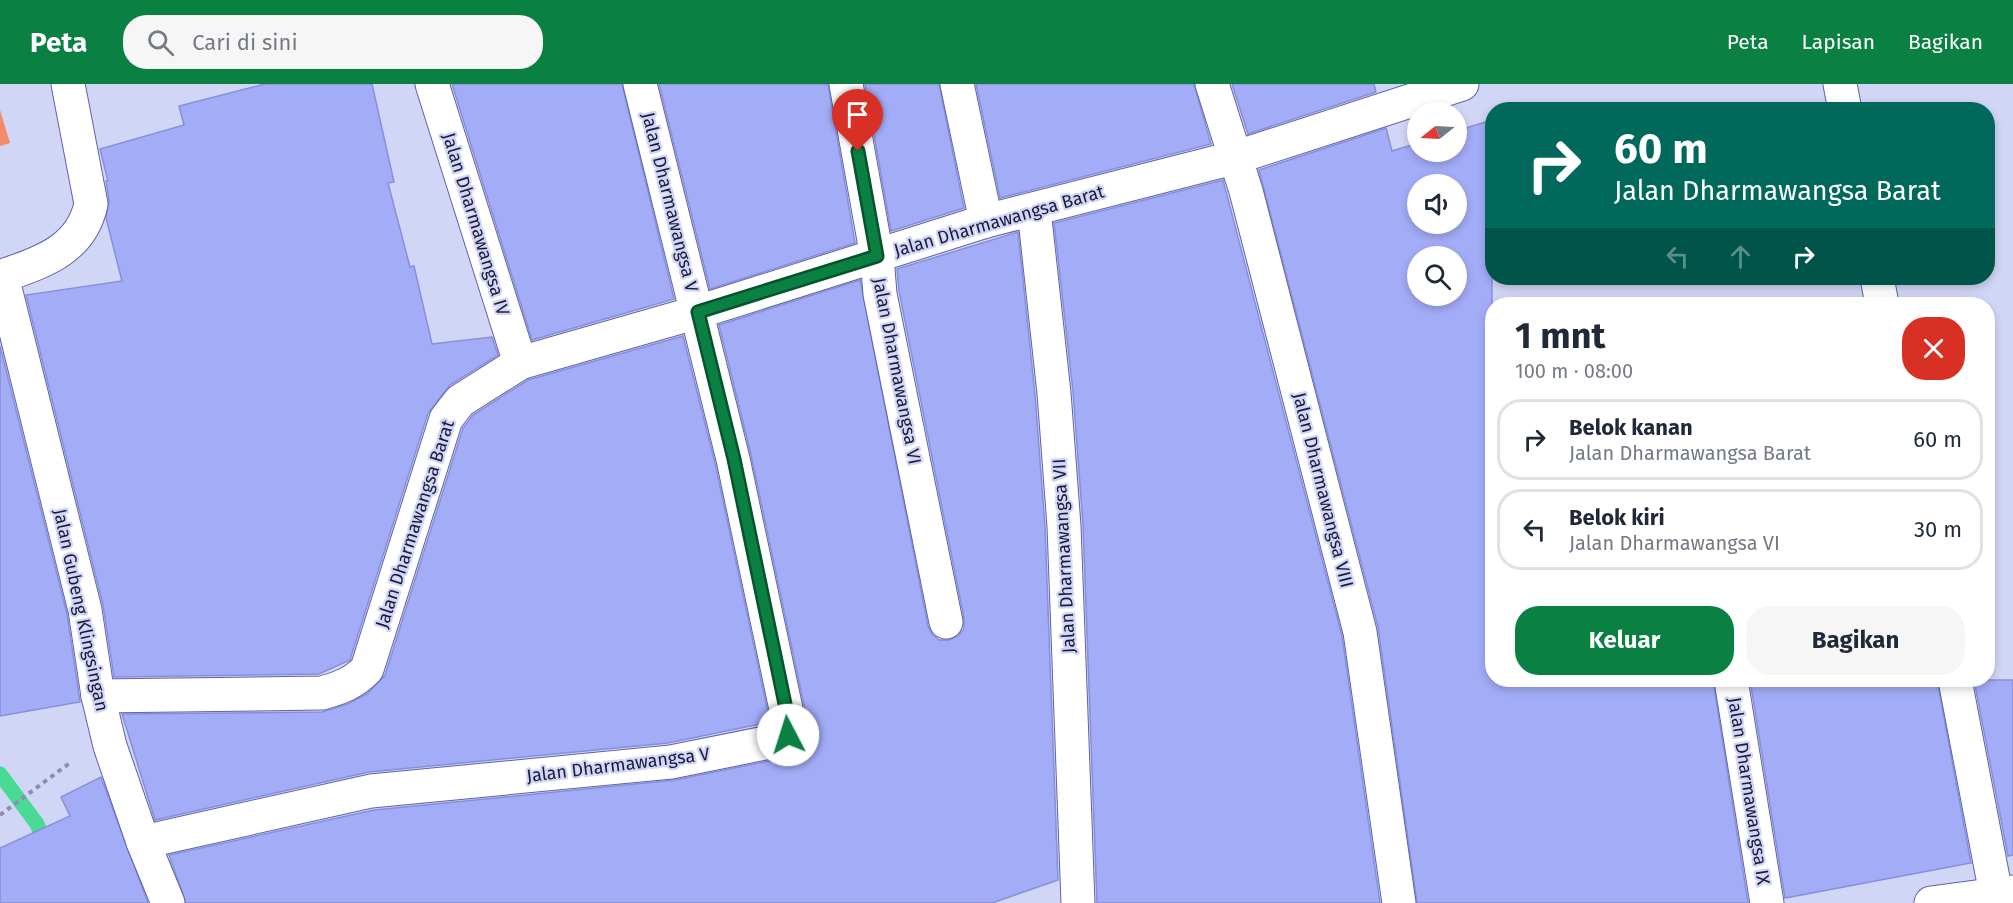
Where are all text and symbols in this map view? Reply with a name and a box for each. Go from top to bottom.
search box [123,15,543,69]
text: Peta [30,26,87,59]
icon: search [144,26,177,59]
text: Cari di sini [192,29,298,56]
text: Peta [1727,29,1769,55]
text: Lapisan [1802,29,1875,55]
text: Bagikan [1908,29,1983,55]
pin [832,89,883,151]
icon: arrive [841,98,874,131]
north arrow [1407,102,1467,162]
map controls [1407,102,1467,306]
street label: Jalan Dharmawangsa V [637,110,703,294]
text: 60 m [1614,124,1708,174]
icon: right [1515,126,1593,204]
street label: Jalan Dharmawangsa IV [438,130,514,318]
button: sound [1407,174,1467,234]
text: Jalan Dharmawangsa Barat [1614,175,1941,207]
street label: Jalan Dharmawangsa Barat [891,180,1107,262]
icon: left [1661,240,1694,273]
icon: ahead [1724,240,1757,273]
icon: right [1787,240,1820,273]
button: search [1407,246,1467,306]
street label: Jalan Dharmawangsa VI [868,276,926,466]
text: 1 mnt [1515,314,1605,358]
button: close [1902,317,1965,380]
text: 100 m · 08:00 [1515,359,1633,383]
street label: Jalan Dharmawangsa VIII [1288,390,1358,590]
text: Belok kanan [1569,414,1693,441]
street label: Jalan Dharmawangsa Barat [371,417,459,631]
icon: right [1518,423,1551,456]
text: 60 m [1913,426,1962,453]
text: Jalan Dharmawangsa Barat [1569,441,1811,465]
street label: Jalan Dharmawangsa VII [1048,458,1080,654]
text: Belok kiri [1569,504,1665,531]
street label: Jalan Gubeng Klingsingan [49,507,113,713]
icon: left [1518,513,1551,546]
text: 30 m [1914,516,1962,543]
text: Jalan Dharmawangsa VI [1569,531,1780,555]
button: Keluar [1515,606,1734,675]
button: Bagikan [1746,606,1965,675]
street label: Jalan Dharmawangsa IX [1723,696,1775,887]
position arrow [756,703,820,767]
street label: Jalan Dharmawangsa V [525,743,711,787]

